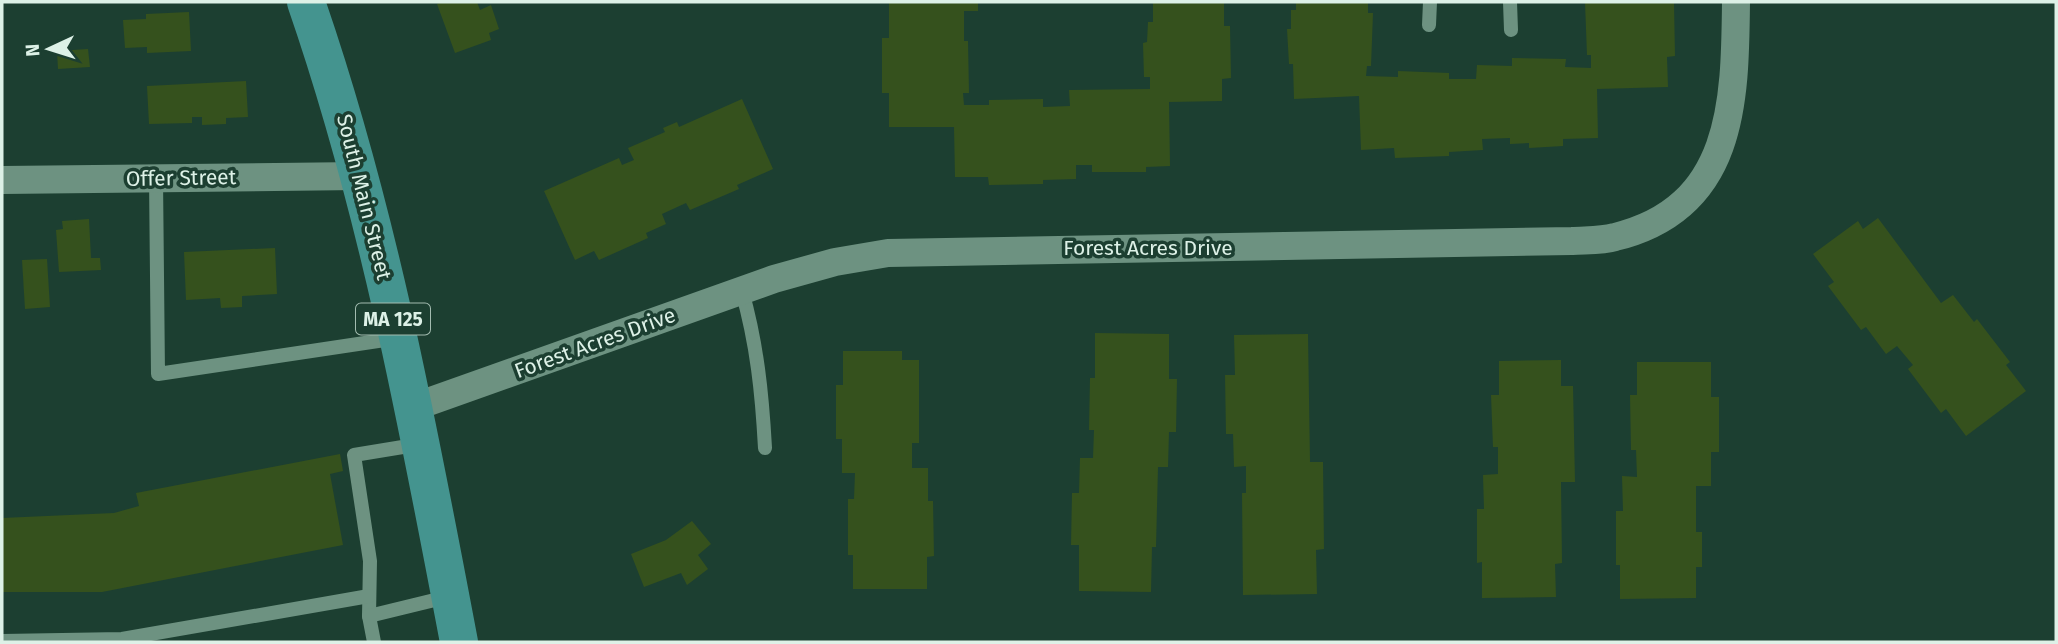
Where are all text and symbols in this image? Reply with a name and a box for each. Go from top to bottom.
north arrow [14,14,84,84]
text: N [21,43,44,57]
street label: South Main Street [331,111,397,283]
street label: Offer Street [126,164,237,192]
street label: Forest Acres Drive [1063,235,1233,261]
street label: Forest Acres Drive [511,302,679,384]
road number: MA 125 [356,304,430,334]

